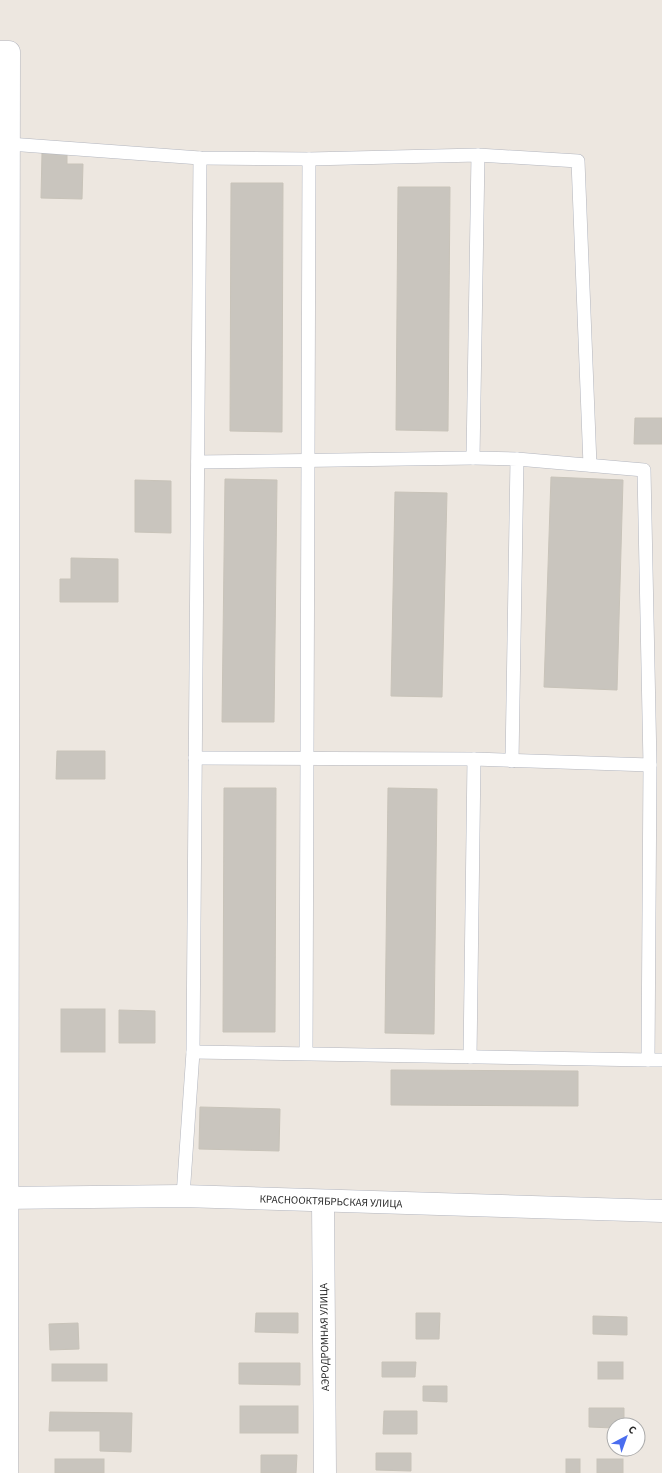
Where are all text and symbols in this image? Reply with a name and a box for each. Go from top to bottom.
street label: КРАСНООКТЯБРЬСКАЯ УЛИЦА [259,1192,403,1211]
street label: АЭРОДРОМНАЯ УЛИЦА [316,1283,333,1391]
north arrow [606,1417,646,1457]
text: С [625,1422,640,1438]

